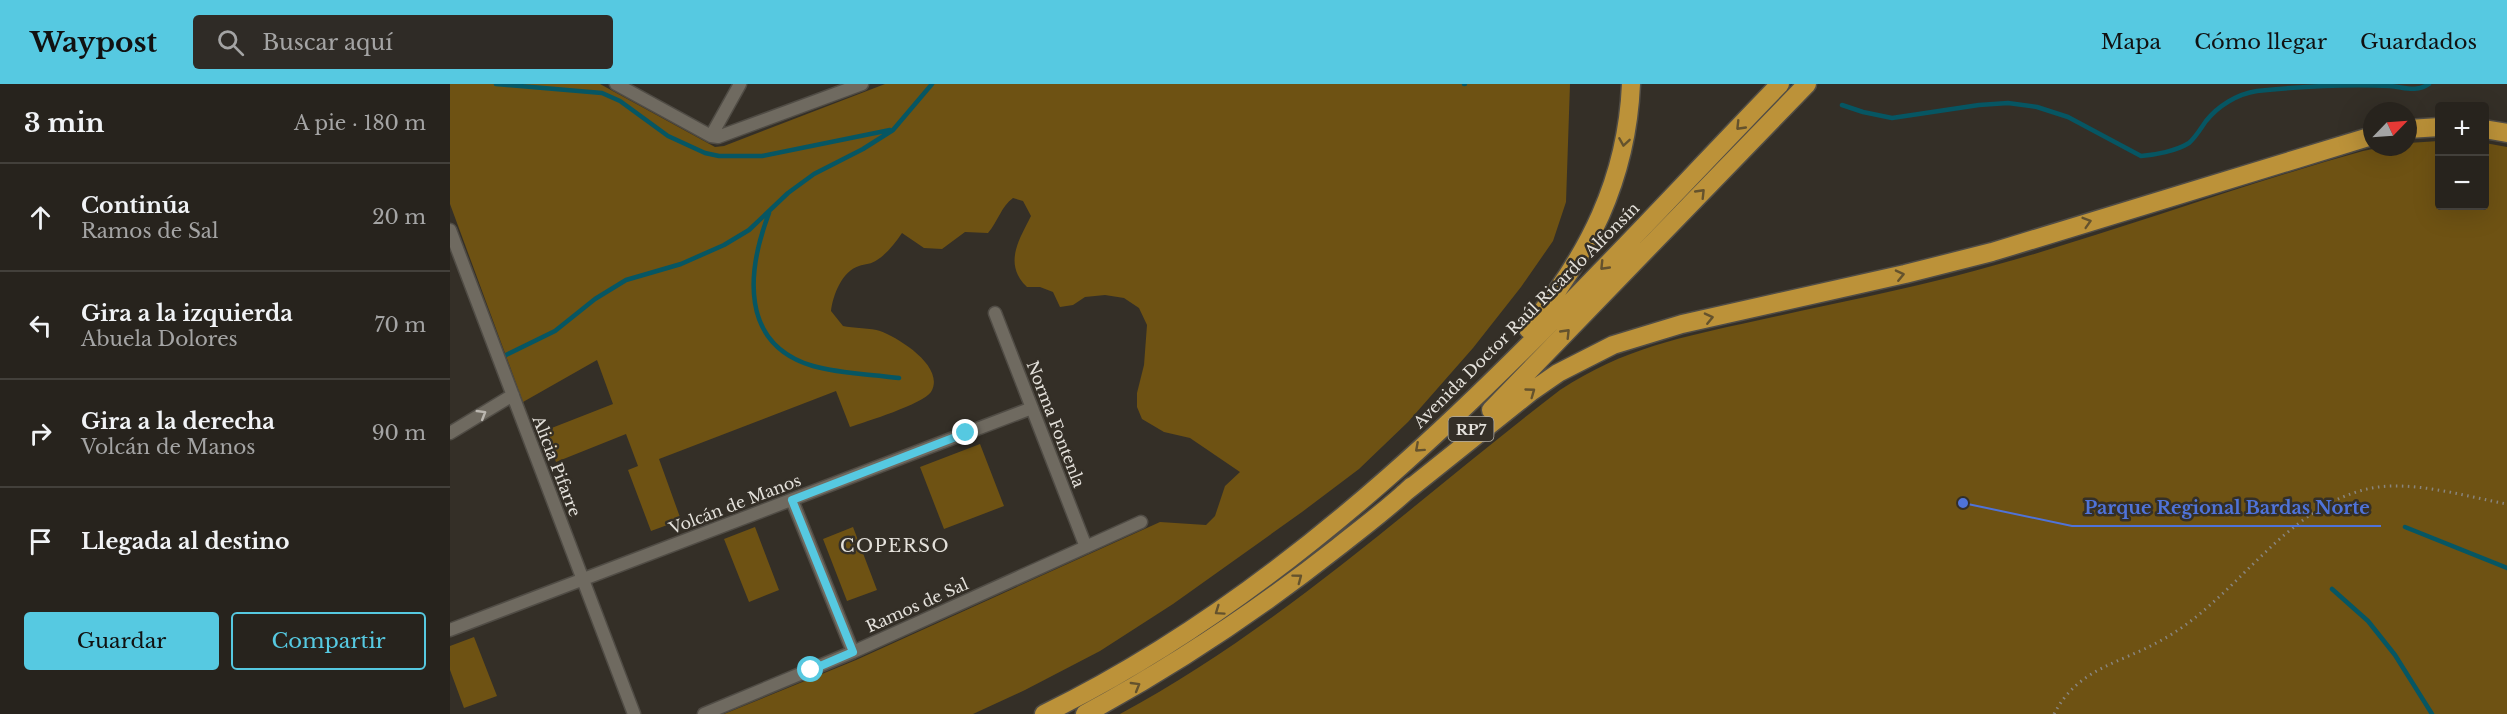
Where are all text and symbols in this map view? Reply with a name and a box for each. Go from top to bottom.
search box [193,15,613,69]
text: Waypost [30,25,157,60]
icon: search [214,26,247,59]
text: Buscar aquí [262,29,393,56]
text: Mapa [2101,29,2161,55]
text: Cómo llegar [2194,29,2327,55]
text: Guardados [2360,29,2477,55]
north arrow [2363,102,2417,156]
map controls [2435,102,2489,210]
button: + [2435,102,2489,156]
text: 3 min [24,107,105,139]
text: A pie · 180 m [294,111,426,135]
one-way arrow [1736,119,1747,130]
one-way arrow [1618,137,1631,147]
button: − [2435,156,2489,210]
one-way arrow [1694,190,1705,201]
text: Continúa [81,192,190,219]
street label: Avenida Doctor Raúl Ricardo Alfonsín [1408,198,1643,433]
icon: ahead [24,201,57,234]
text: 20 m [372,205,426,229]
one-way arrow [2081,217,2092,230]
text: Ramos de Sal [81,219,218,243]
one-way arrow [1600,259,1611,270]
one-way arrow [1894,270,1904,283]
text: Gira a la izquierda [81,300,293,327]
icon: left [24,309,57,342]
text: 70 m [374,313,426,337]
one-way arrow [1704,313,1714,326]
text: Abuela Dolores [81,327,238,351]
one-way arrow [1558,330,1569,341]
street label: Norma Fontenla [1023,358,1089,490]
one-way arrow [1524,388,1535,399]
text: Gira a la derecha [81,408,275,435]
one-way arrow [476,410,486,422]
street label: Alicia Pifarre [528,412,585,519]
icon: right [24,417,57,450]
road number: RP7 [1448,417,1494,441]
route end [952,419,978,445]
text: 90 m [372,421,426,445]
text: Volcán de Manos [81,435,255,459]
one-way arrow [1415,441,1426,452]
street label: Volcán de Manos [665,470,804,539]
callout: Parque Regional Bardas Norte [2072,490,2381,526]
text: Parque Regional Bardas Norte [2084,497,2370,519]
icon: arrive [24,525,57,558]
text: Llegada al destino [81,528,290,555]
district label: COPERSO [840,535,950,557]
street label: Ramos de Sal [863,574,971,636]
one-way arrow [1291,574,1302,585]
one-way arrow [1215,604,1226,615]
button: Guardar [24,612,219,670]
button: Compartir [231,612,426,670]
route start [797,656,823,682]
one-way arrow [1130,681,1140,693]

